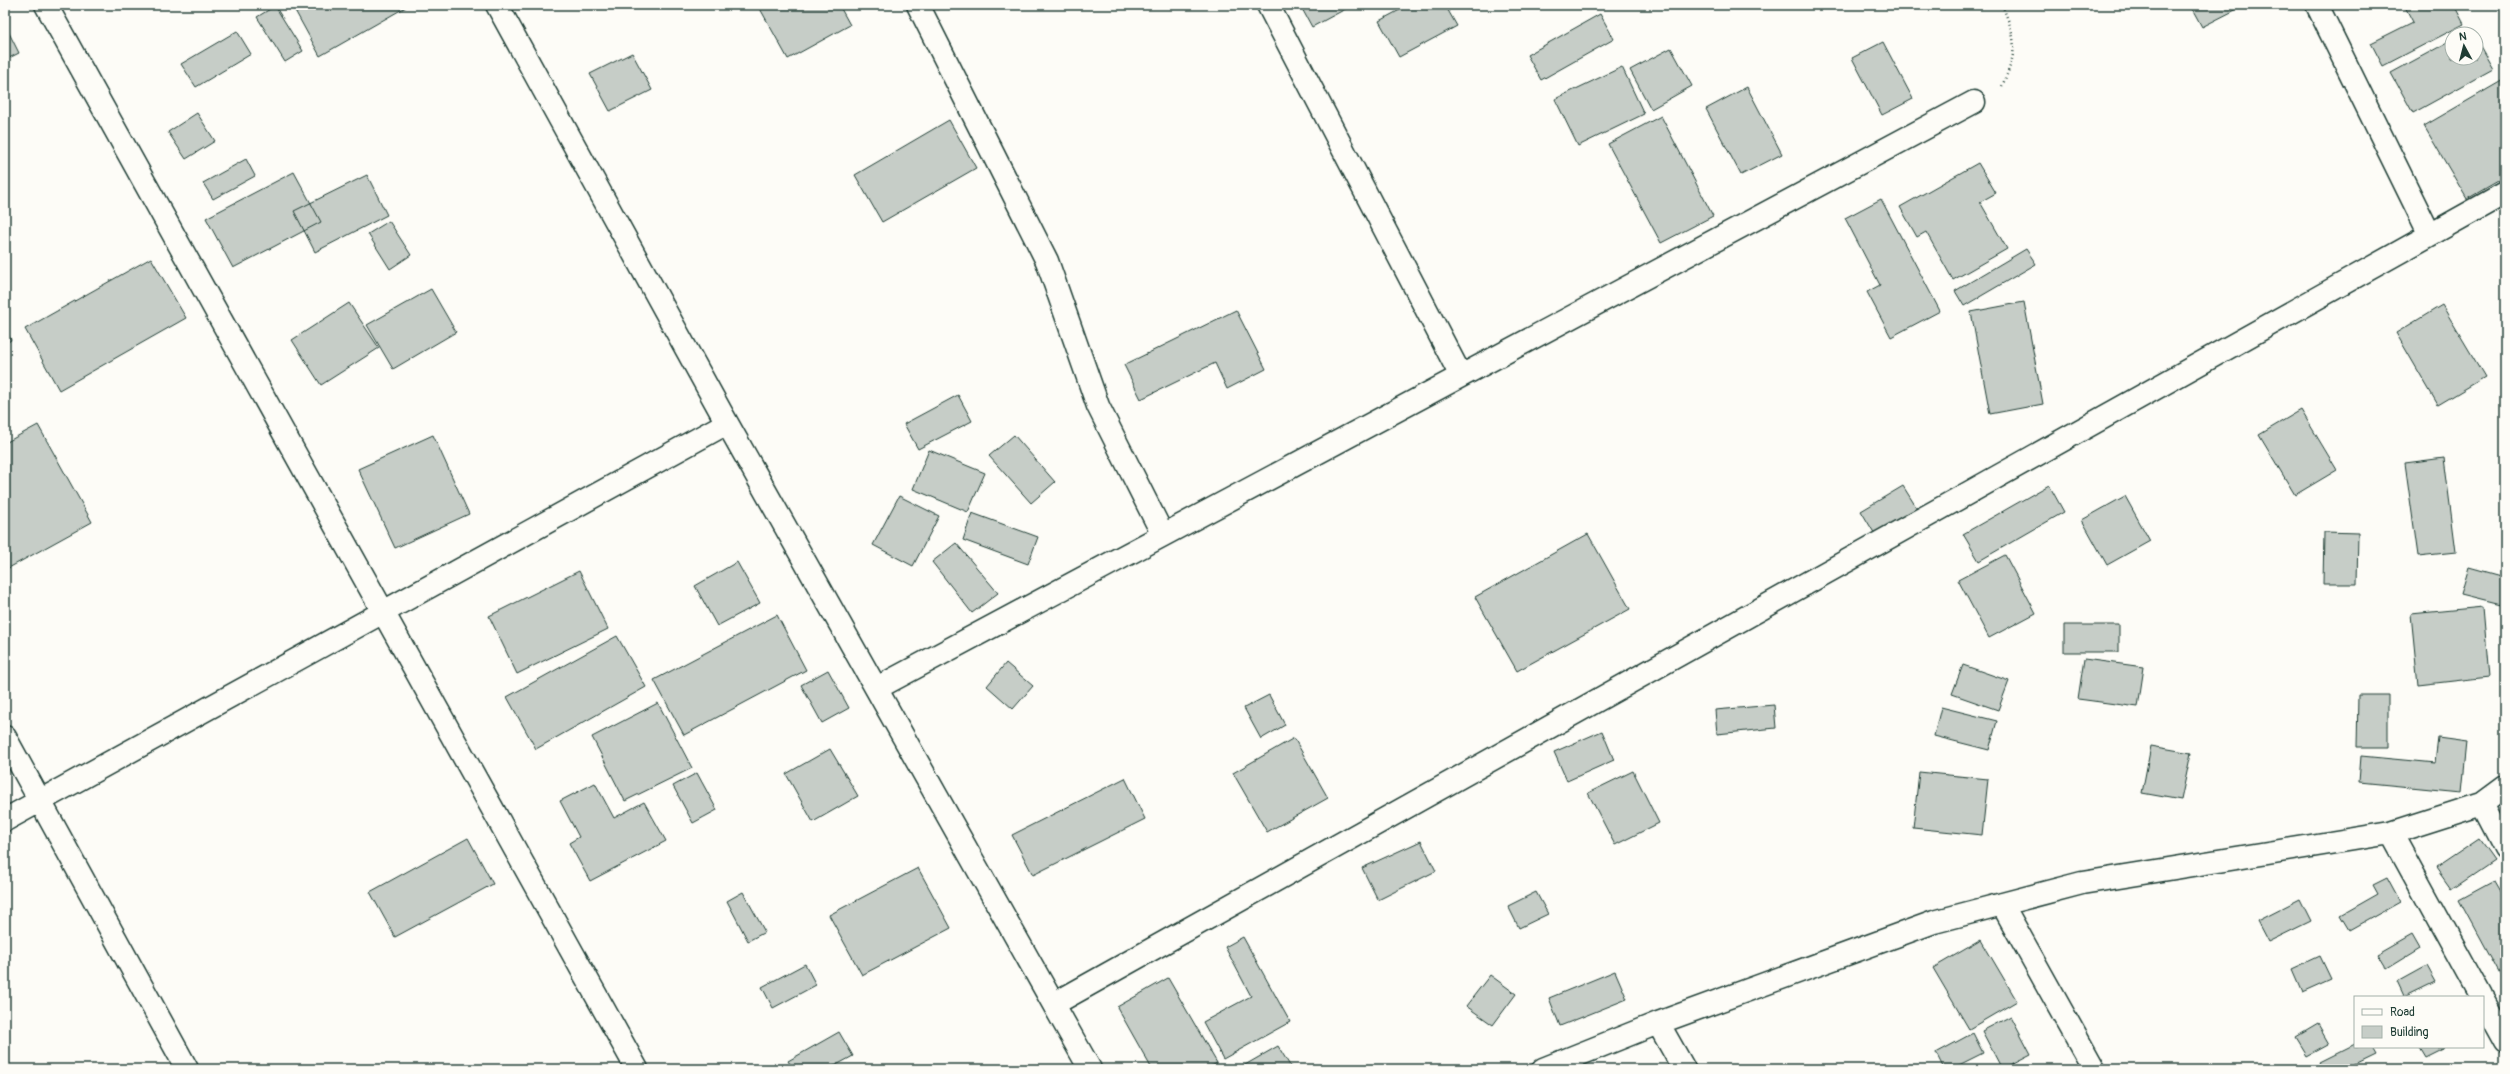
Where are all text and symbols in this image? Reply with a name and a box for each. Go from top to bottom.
north arrow [2444,26,2484,66]
text: N [2458,30,2468,43]
legend [2354,996,2484,1048]
text: Road [2390,1005,2415,1020]
text: Building [2390,1025,2429,1040]

